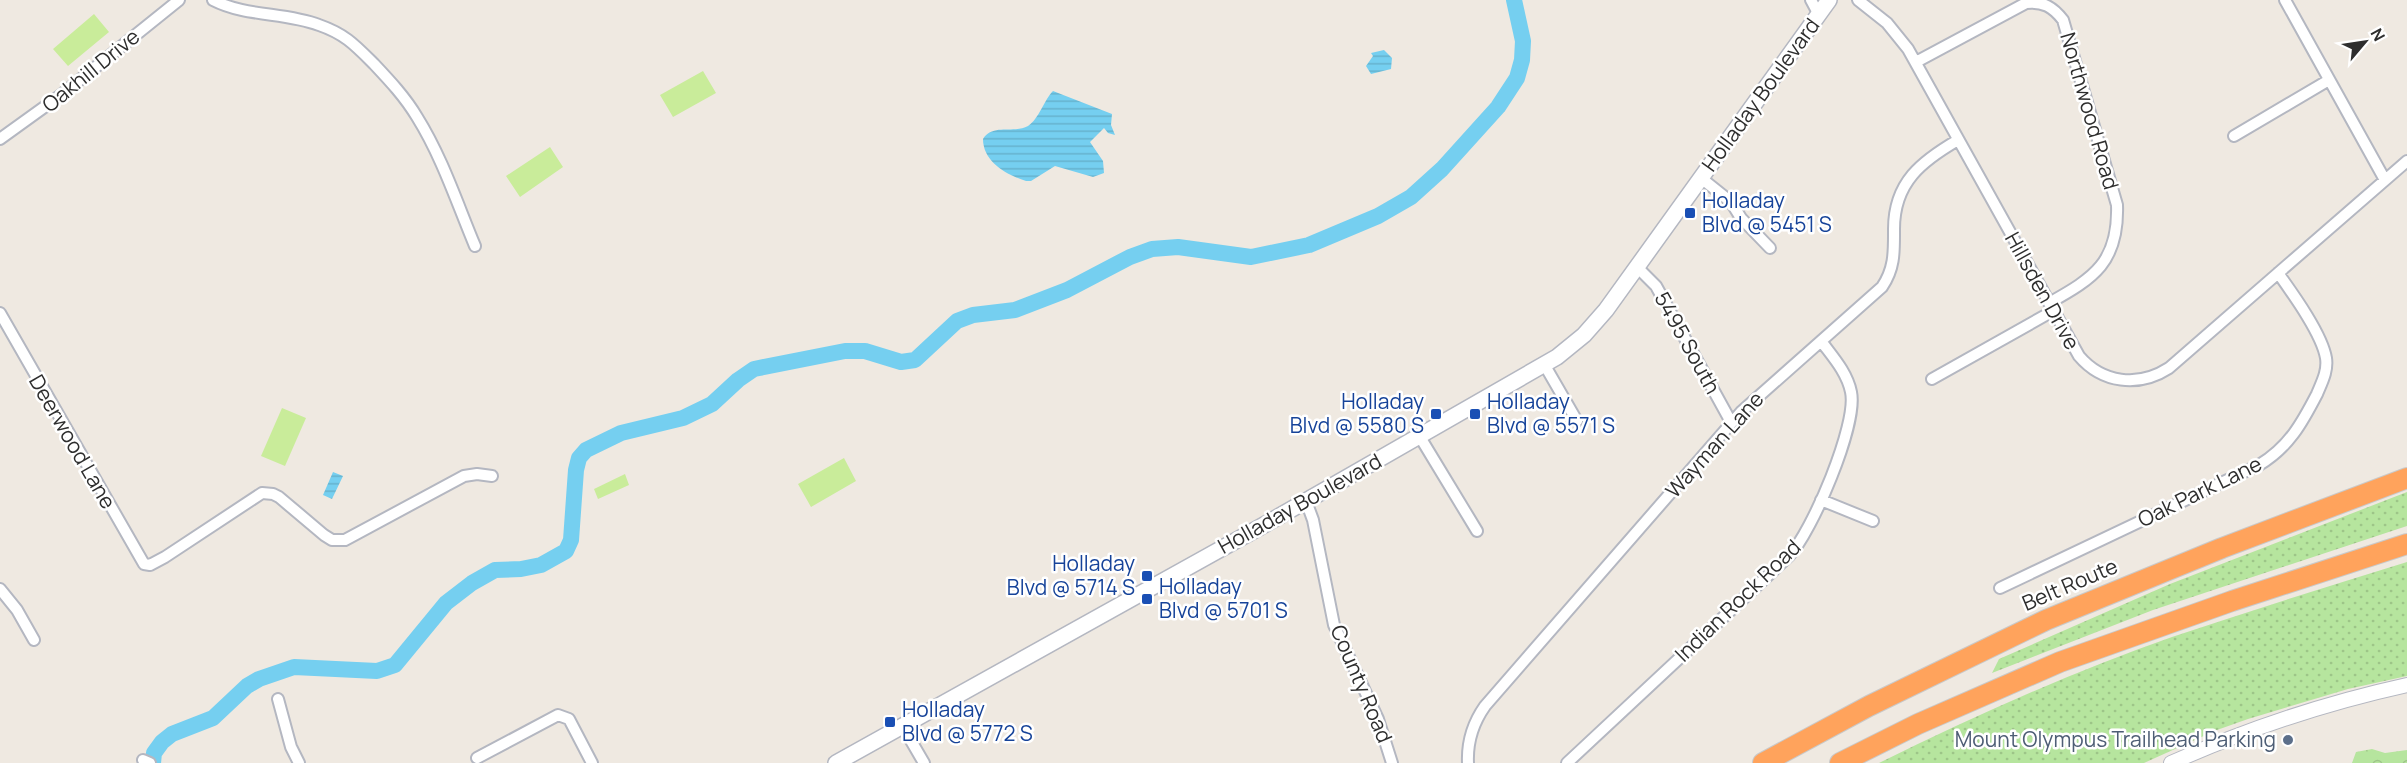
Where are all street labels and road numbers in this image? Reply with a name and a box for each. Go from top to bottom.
street label: Holladay Boulevard [1695,12,1825,177]
street label: Oakhill Drive [36,22,145,118]
street label: Northwood Road [2054,29,2126,193]
street label: Hillsden Drive [1999,227,2087,354]
street label: 5495 South [1648,287,1727,398]
street label: Deerwood Lane [23,369,123,514]
street label: Wayman Lane [1659,385,1770,504]
street label: Holladay Boulevard [1213,447,1386,560]
street label: Oak Park Lane [2133,449,2266,533]
street label: Indian Rock Road [1668,533,1806,668]
street label: Belt Route [2018,551,2122,617]
street label: County Road [1325,620,1399,747]

